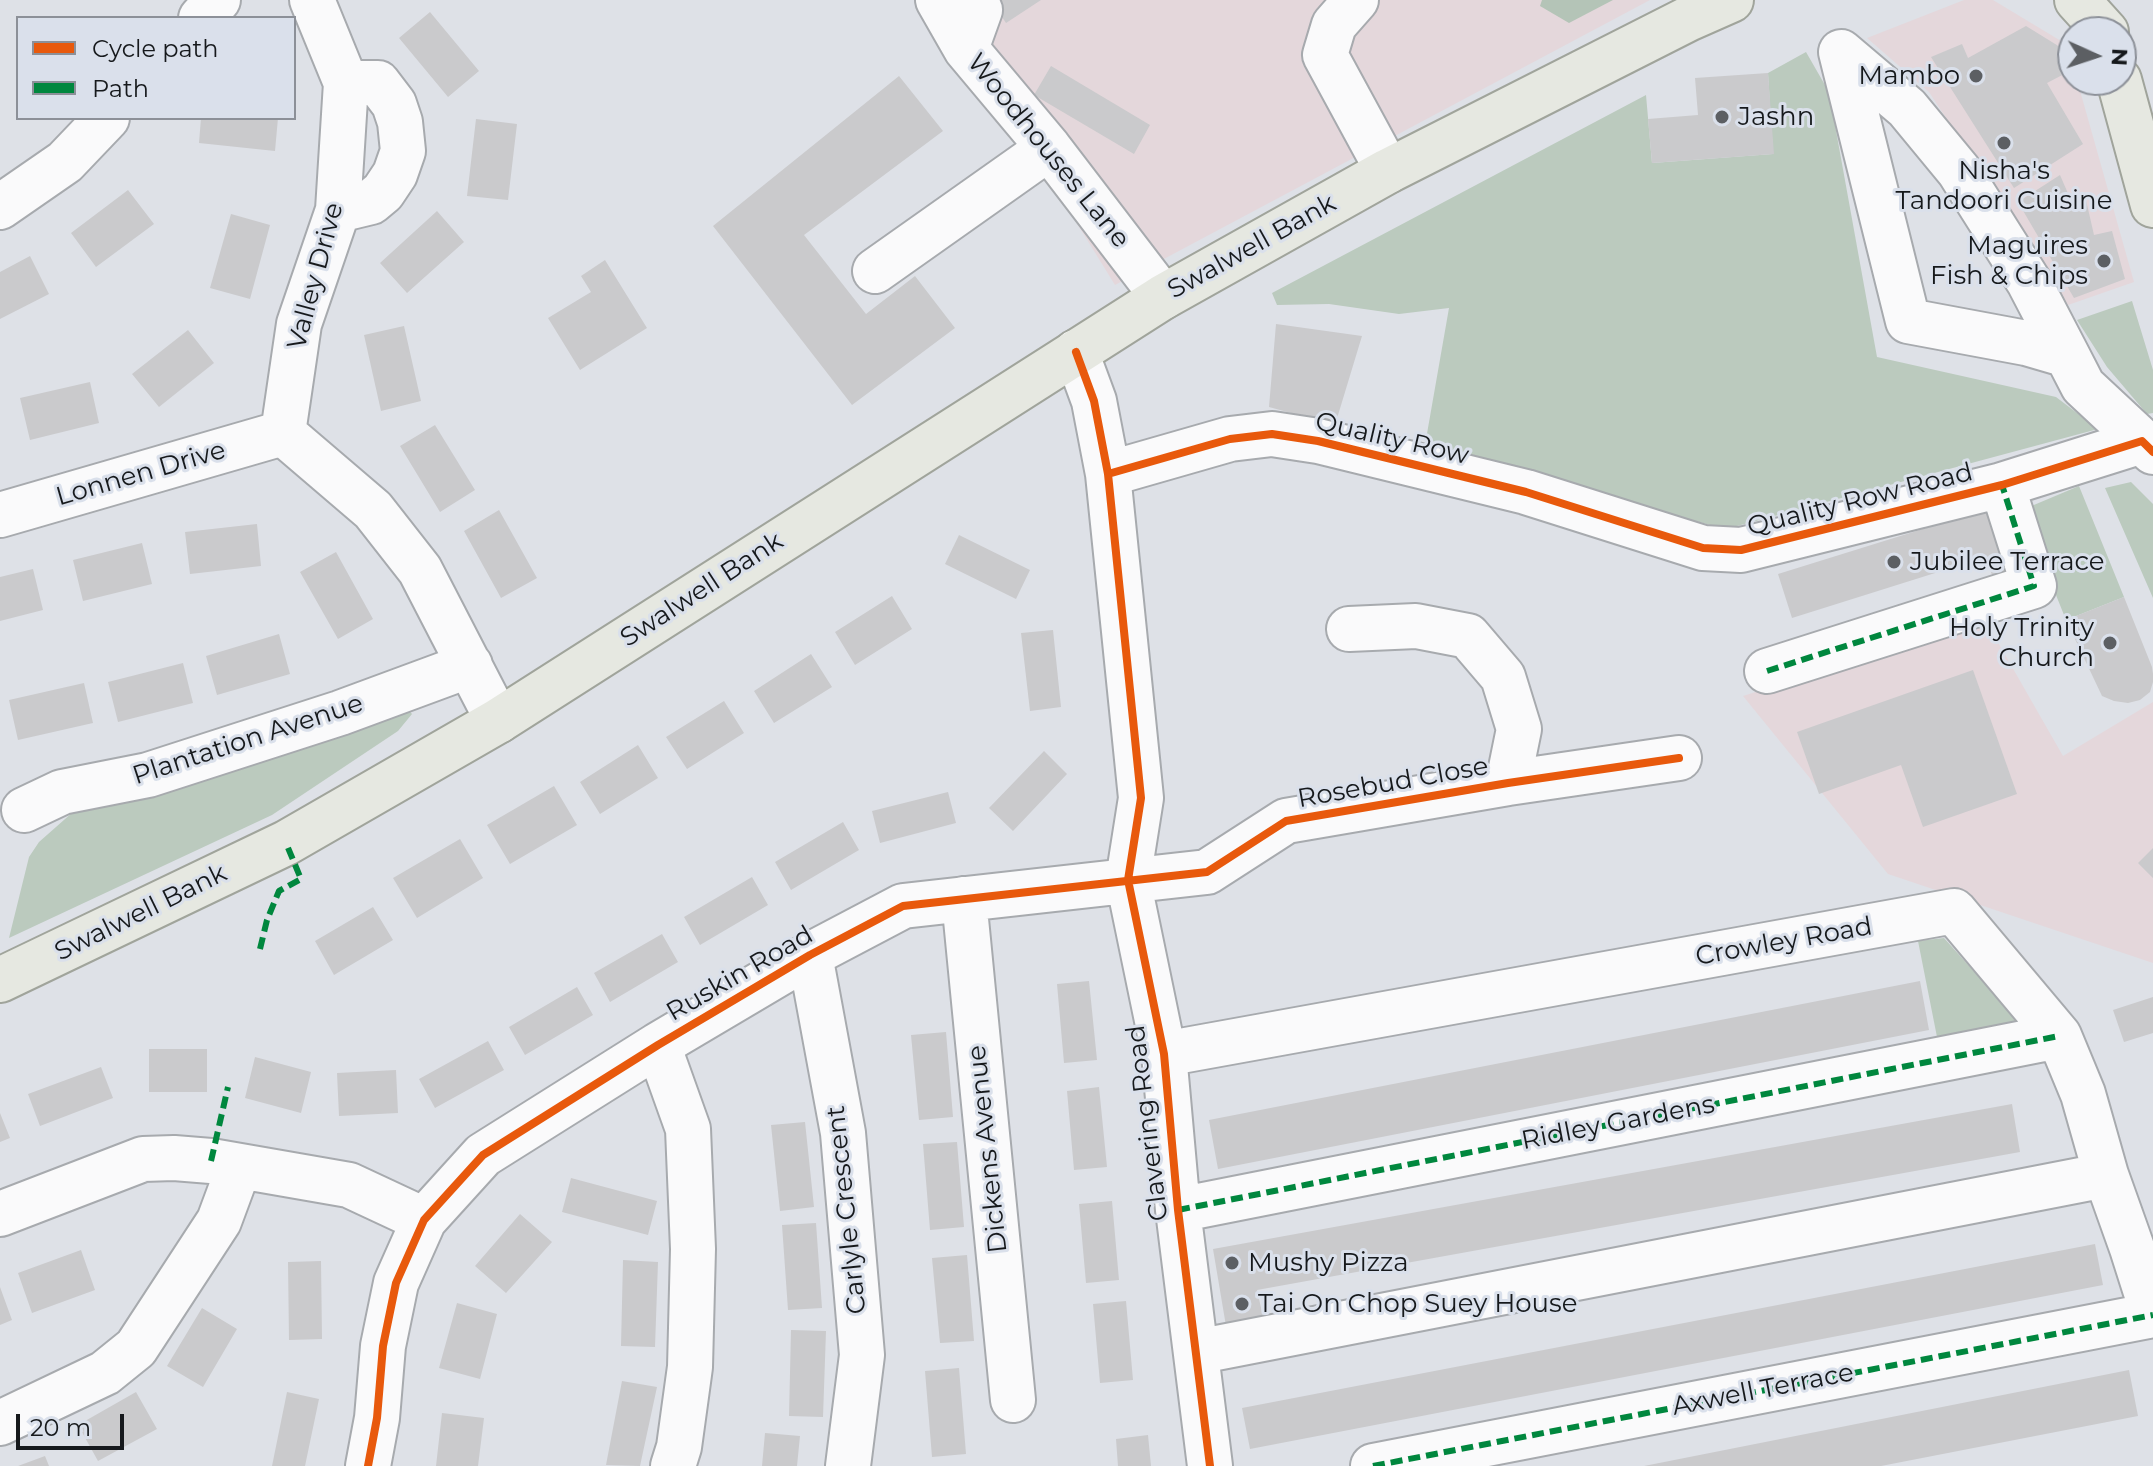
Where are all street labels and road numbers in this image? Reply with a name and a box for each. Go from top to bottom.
street label: Woodhouses Lane [960,48,1136,254]
street label: Swalwell Bank [1162,188,1342,306]
street label: Valley Drive [281,199,351,353]
street label: Quality Row [1312,406,1472,472]
street label: Lonnen Drive [53,435,229,513]
street label: Quality Row Road [1744,457,1976,543]
street label: Swalwell Bank [615,526,789,654]
street label: Plantation Avenue [129,688,367,792]
street label: Rosebud Close [1295,751,1491,815]
street label: Swalwell Bank [50,858,232,968]
street label: Crowley Road [1693,911,1875,973]
street label: Ruskin Road [661,920,819,1028]
street label: Clavering Road [1120,1023,1176,1223]
street label: Dickens Avenue [962,1044,1014,1254]
street label: Ridley Gardens [1519,1089,1717,1157]
street label: Carlyle Crescent [821,1104,873,1316]
street label: Axwell Terrace [1670,1357,1856,1423]

